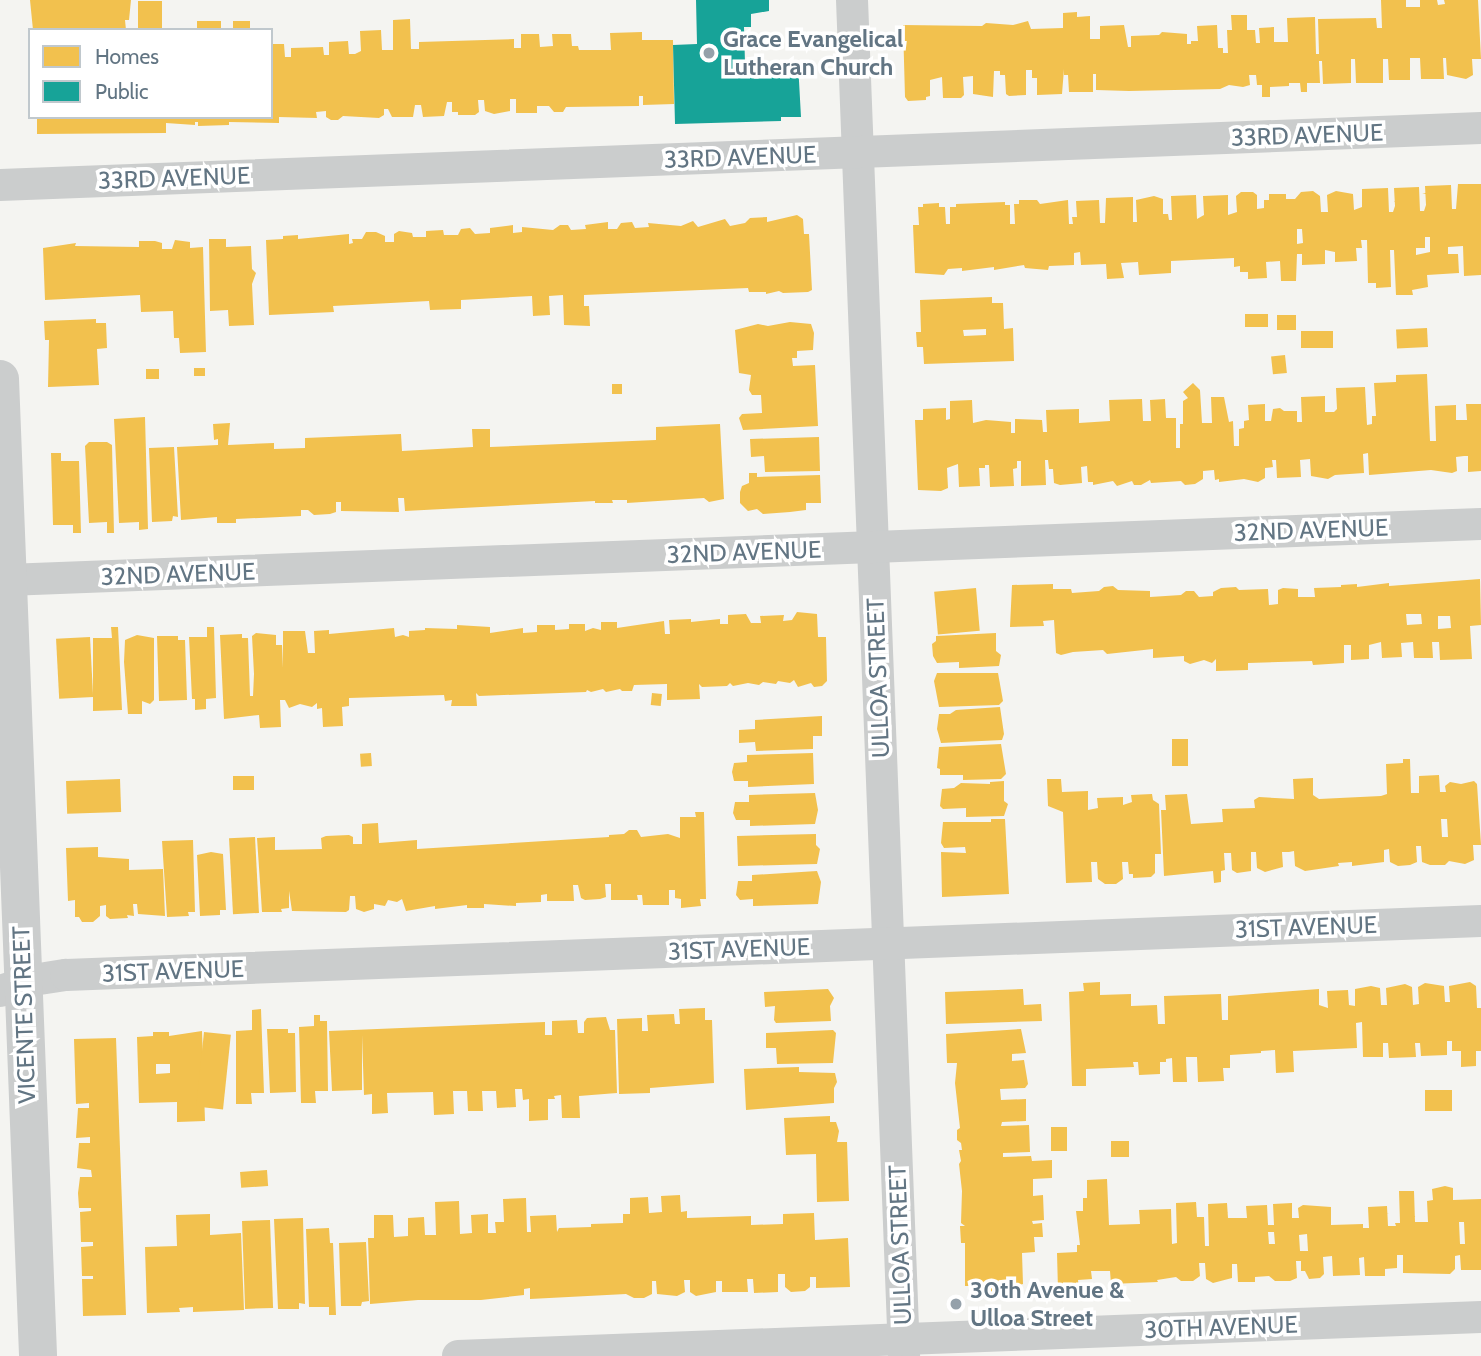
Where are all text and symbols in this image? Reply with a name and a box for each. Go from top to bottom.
place label: Grace Evangelical Lutheran Church [723,25,903,81]
legend [28,28,273,119]
text: Homes [95,44,159,69]
marker: Grace Evangelical Lutheran Church [701,45,717,61]
text: Public [95,79,149,104]
street label: 33RD AVENUE [1230,118,1384,152]
street label: 33RD AVENUE [663,140,817,174]
street label: 33RD AVENUE [97,161,251,195]
street label: 32ND AVENUE [1233,513,1389,547]
street label: 32ND AVENUE [666,535,822,569]
street label: 32ND AVENUE [100,557,256,591]
street label: ULLOA STREET [861,598,895,758]
street label: 31ST AVENUE [1234,910,1378,944]
street label: VICENTE STREET [7,926,41,1104]
street label: 31ST AVENUE [667,932,811,966]
street label: 31ST AVENUE [101,954,245,988]
street label: ULLOA STREET [883,1165,917,1325]
place label: 30th Avenue & Ulloa Street [970,1276,1124,1332]
marker: 30th Avenue & Ulloa Street [948,1296,964,1312]
street label: 30TH AVENUE [1144,1310,1298,1344]

